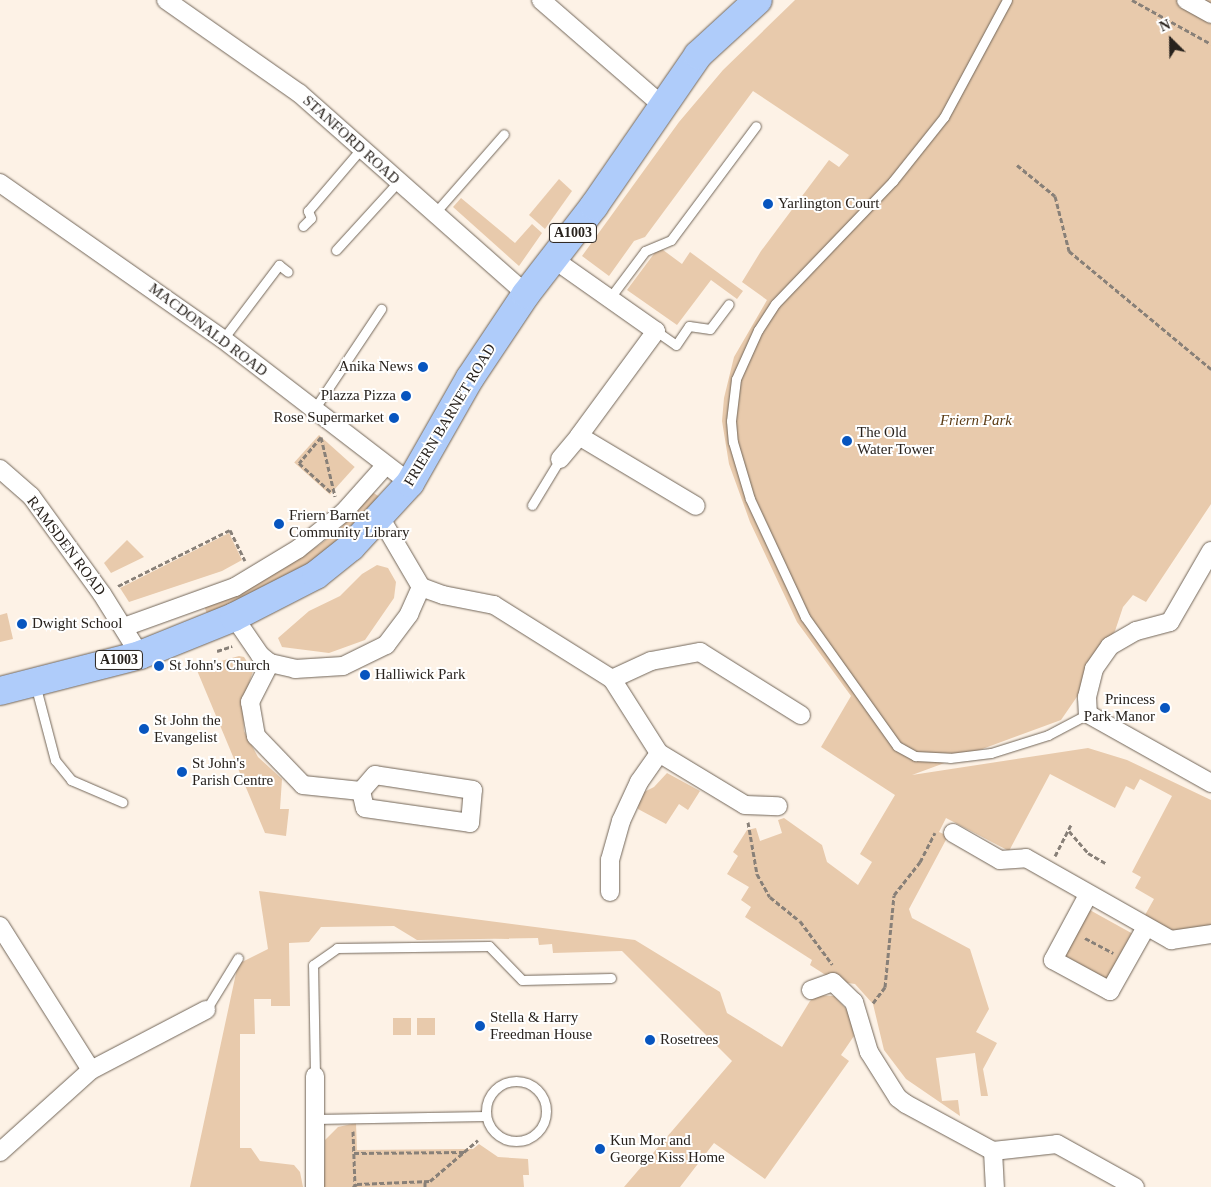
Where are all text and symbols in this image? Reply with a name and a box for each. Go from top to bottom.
north arrow [1146,15,1196,65]
text: N [1157,17,1173,35]
street label: STANFORD ROAD [299,92,403,188]
place label: Yarlington Court [778,195,879,213]
marker: Yarlington Court [762,198,774,210]
road number: A1003 [548,222,598,244]
street label: MACDONALD ROAD [145,280,271,380]
street label: FRIERN BARNET ROAD [400,340,500,490]
place label: Anika News [338,358,413,376]
marker: Anika News [417,361,429,373]
place label: Plazza Pizza [321,387,396,405]
marker: Plazza Pizza [400,390,412,402]
place label: Rose Supermarket [274,409,384,427]
marker: Rose Supermarket [388,412,400,424]
park label: Friern Park [940,412,1012,430]
place label: The Old Water Tower [857,423,934,458]
marker: The Old Water Tower [841,435,853,447]
street label: RAMSDEN ROAD [23,493,109,599]
place label: Friern Barnet Community Library [289,506,409,541]
marker: Friern Barnet Community Library [273,518,285,530]
place label: Dwight School [32,615,122,633]
marker: Dwight School [16,618,28,630]
road number: A1003 [94,648,144,672]
place label: St John's Church [169,657,270,675]
marker: St John's Church [153,660,165,672]
place label: Halliwick Park [375,666,465,684]
marker: Halliwick Park [359,669,371,681]
place label: Princess Park Manor [1084,690,1155,725]
marker: Princess Park Manor [1159,702,1171,714]
place label: St John the Evangelist [154,711,221,746]
marker: St John the Evangelist [138,723,150,735]
place label: St John's Parish Centre [192,754,273,789]
marker: St John's Parish Centre [176,766,188,778]
place label: Stella & Harry Freedman House [490,1008,592,1043]
marker: Stella & Harry Freedman House [474,1020,486,1032]
place label: Rosetrees [660,1031,718,1049]
marker: Rosetrees [644,1034,656,1046]
place label: Kun Mor and George Kiss Home [610,1131,725,1166]
marker: Kun Mor and George Kiss Home [594,1143,606,1155]

